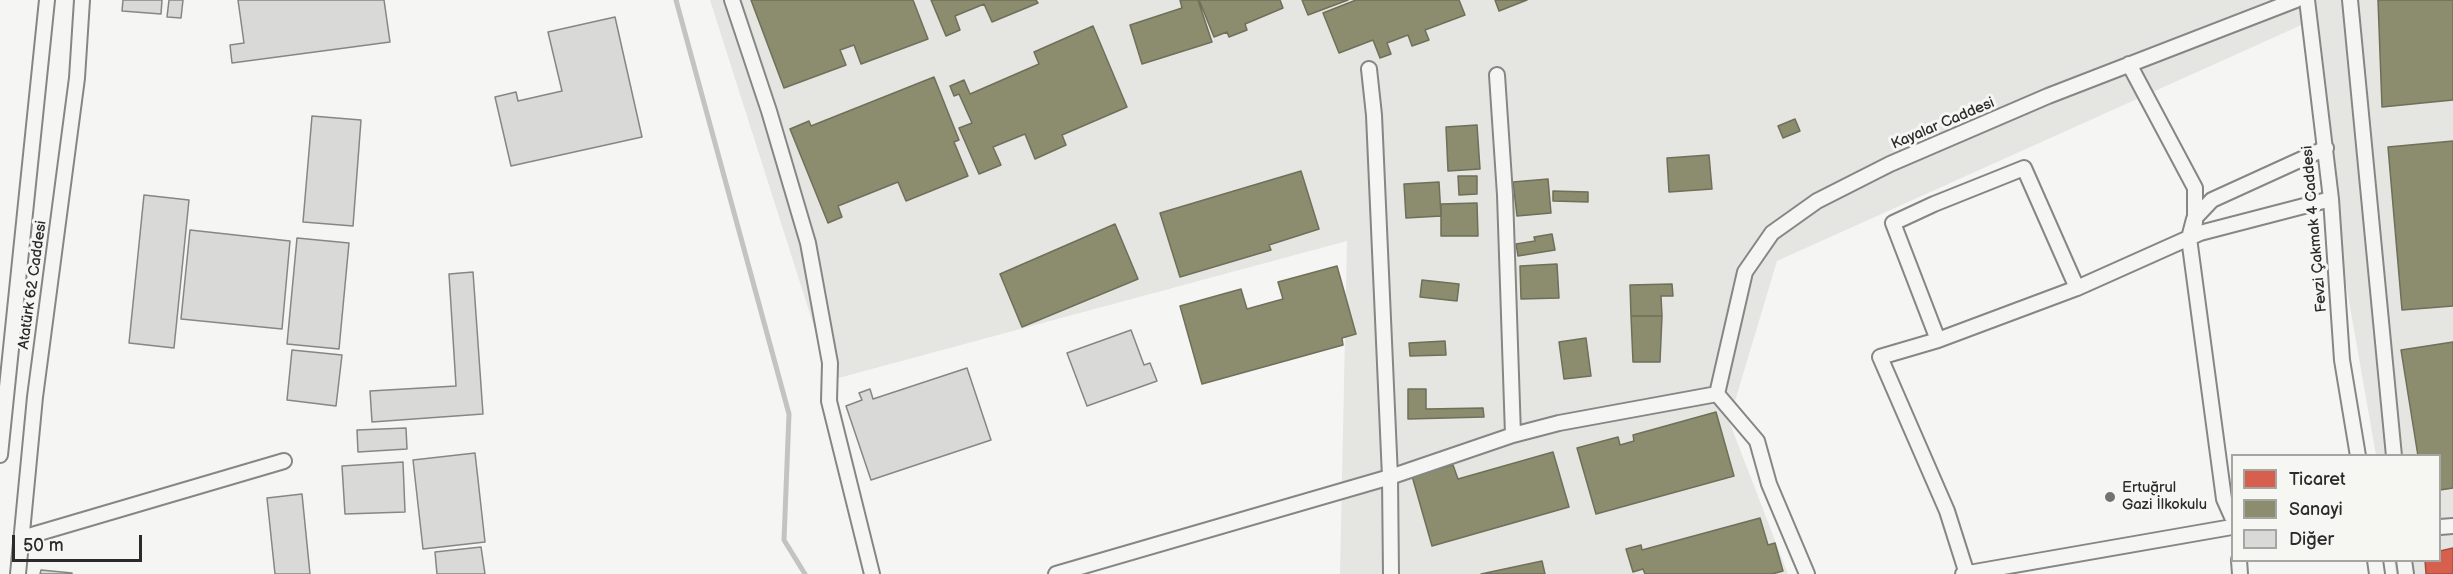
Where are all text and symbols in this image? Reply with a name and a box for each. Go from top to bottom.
street label: Kayalar Caddesi [1889,94,1997,154]
street label: Fevzi Çakmak 4 Caddesi [2299,145,2331,313]
street label: Atatürk 62 Caddesi [15,219,51,351]
legend [2231,454,2441,562]
text: Ticaret [2289,469,2345,490]
place label: Ertuğrul Gazi İlkokulu [2122,479,2207,514]
marker: Ertuğrul Gazi İlkokulu [2103,490,2117,504]
text: Sanayi [2289,499,2343,520]
scale bar [15,523,146,561]
text: Diğer [2289,529,2334,550]
text: 50 m [23,535,64,556]

